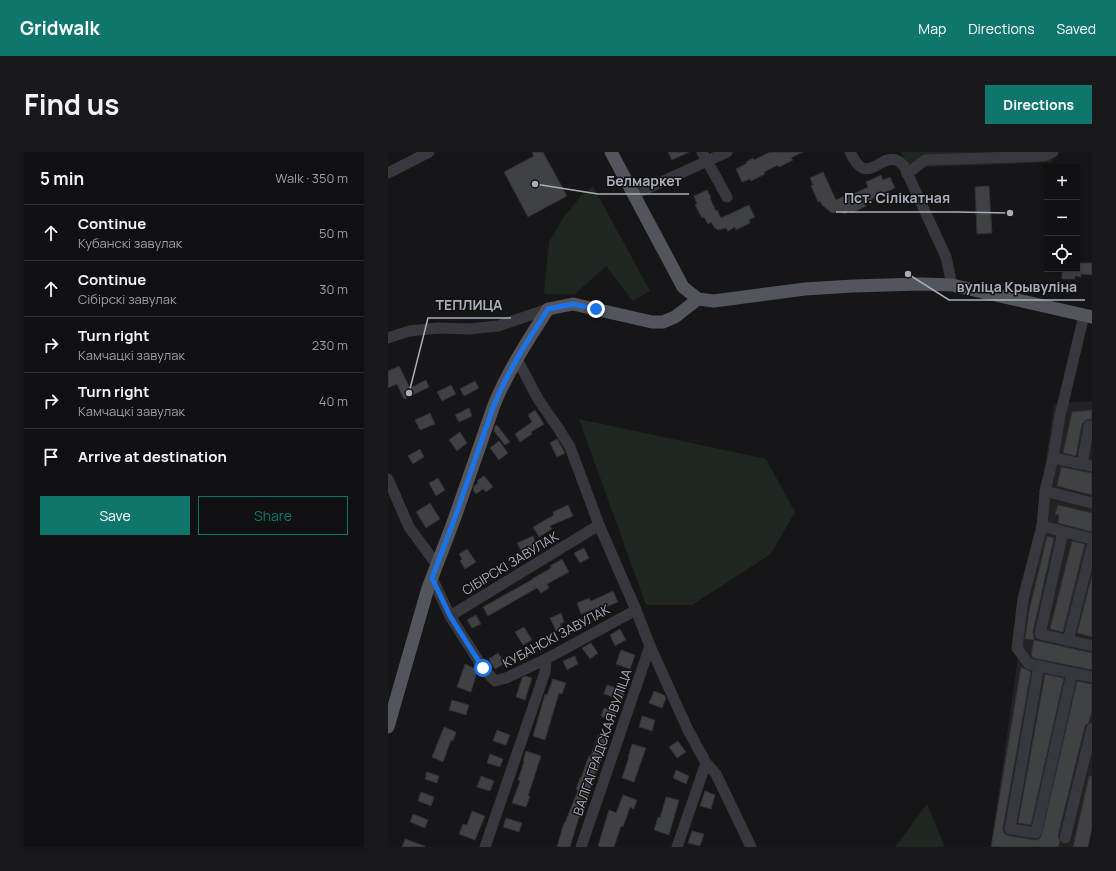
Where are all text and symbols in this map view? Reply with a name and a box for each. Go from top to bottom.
text: Gridwalk [20,15,100,41]
text: Map [918,19,946,38]
text: Directions [968,19,1035,38]
text: Saved [1057,19,1096,38]
text: Find us [24,85,119,123]
button: Directions [985,85,1092,124]
map controls [1044,164,1080,272]
button: + [1044,164,1080,200]
text: 5 min [40,167,84,190]
callout: Белмаркет [598,168,689,194]
text: Walk · 350 m [275,169,348,187]
text: Белмаркет [606,171,682,190]
callout: Пст. Сілікатная [836,186,958,212]
text: Пст. Сілікатная [844,188,950,207]
button: − [1044,200,1080,236]
text: Continue [78,213,146,234]
icon: ahead [40,222,62,244]
text: 50 m [319,224,348,242]
text: Кубанскі завулак [78,234,182,252]
button: locate [1044,236,1080,272]
text: Continue [78,269,146,290]
callout: вуліца Крывуліна [949,274,1085,300]
text: вуліца Крывуліна [957,277,1077,296]
icon: ahead [40,278,62,300]
text: 30 m [319,280,348,298]
text: Сібірскі завулак [78,290,176,308]
callout: ТЕПЛИЦА [428,292,511,318]
text: ТЕПЛИЦА [436,295,503,314]
route end [587,300,605,318]
text: Turn right [78,325,149,346]
icon: right [40,334,62,356]
text: 230 m [312,336,348,354]
text: Камчацкі завулак [78,346,185,364]
text: Turn right [78,381,149,402]
icon: right [40,390,62,412]
text: 40 m [319,392,348,410]
text: Камчацкі завулак [78,402,185,420]
icon: arrive [40,446,62,468]
text: Arrive at destination [78,446,227,467]
button: Save [40,496,190,535]
button: Share [198,496,348,535]
street label: СІБІРСКІ ЗАВУЛАК [458,527,562,599]
street label: КУБАНСКІ ЗАВУЛАК [499,600,613,672]
route start [474,659,492,677]
street label: ВАЛГАГРАДСКАЯ ВУЛІЦА [568,666,636,818]

